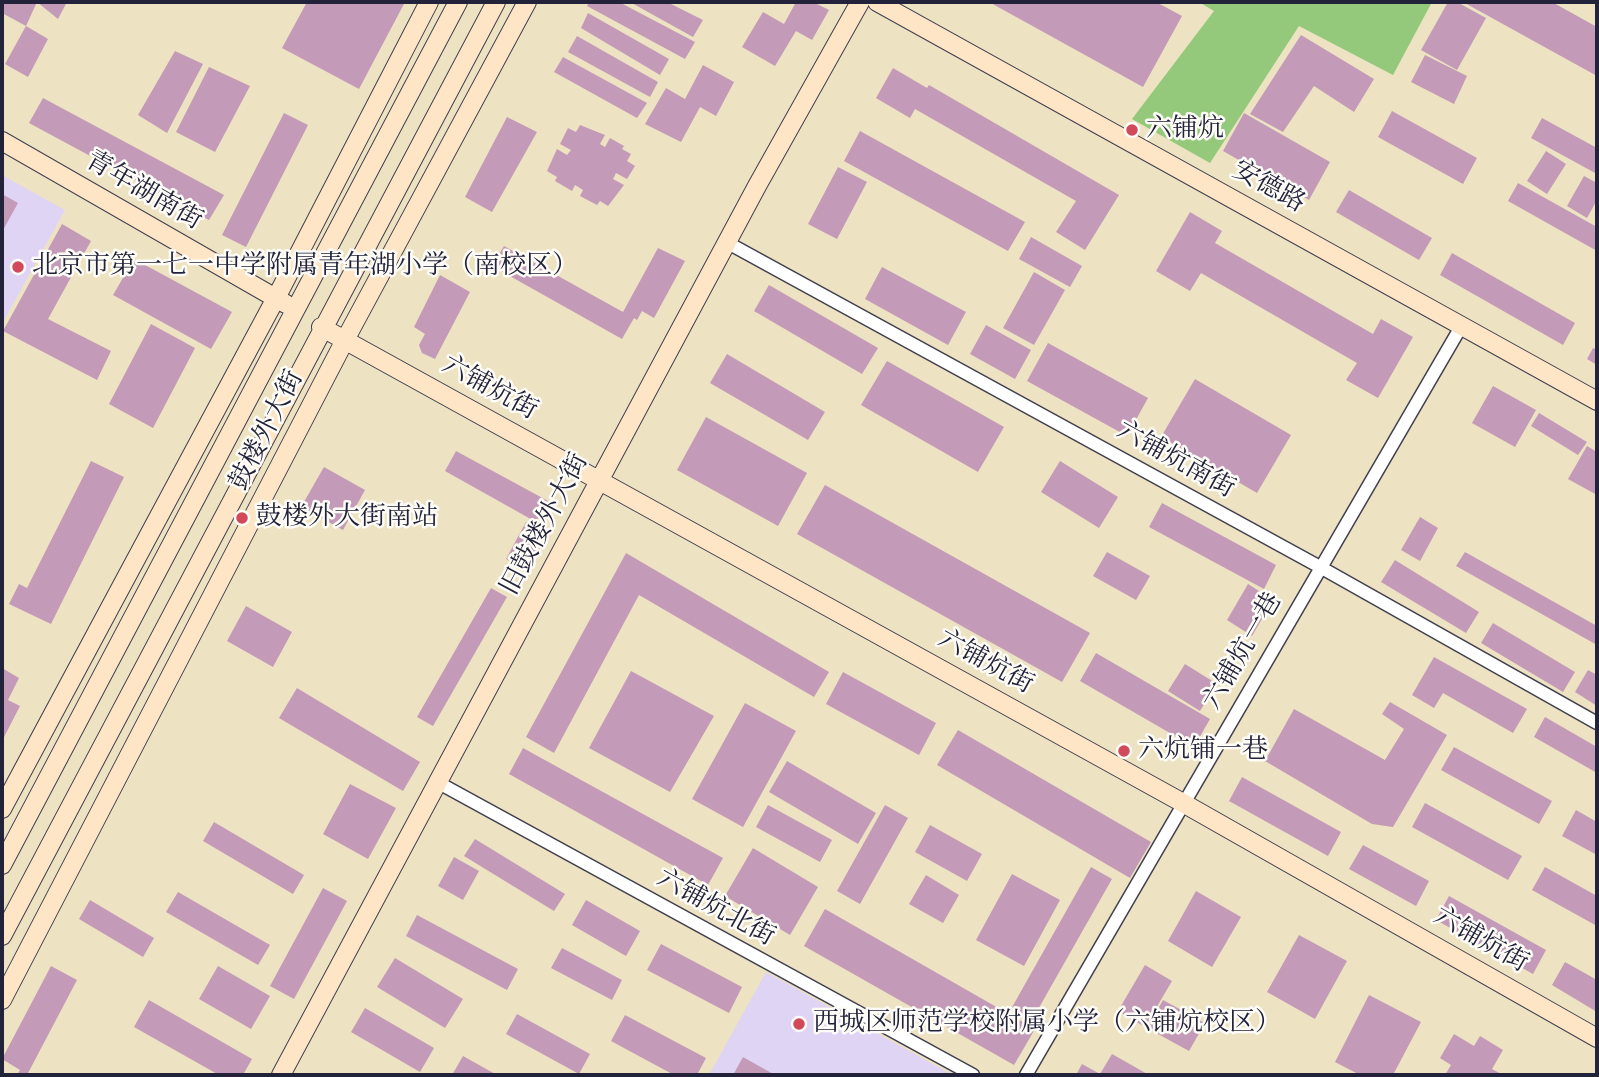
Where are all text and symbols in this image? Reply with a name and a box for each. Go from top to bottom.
place label: 六铺炕 [1146,114,1224,146]
marker: 六铺炕 [1124,122,1140,138]
street label: 青年湖南街 [79,146,207,238]
street label: 安德路 [1226,155,1310,221]
place label: 北京市第一七一中学附属青年湖小学（南校区） [32,251,578,283]
marker: 北京市第一七一中学附属青年湖小学（南校区） [10,259,26,275]
street label: 六铺炕街 [436,350,542,428]
street label: 鼓楼外大街 [225,366,311,496]
street label: 六铺炕南街 [1111,416,1239,506]
street label: 旧鼓楼外大街 [496,449,596,601]
place label: 鼓楼外大街南站 [256,502,438,534]
marker: 鼓楼外大街南站 [234,510,250,526]
street label: 六铺炕一巷 [1198,588,1290,716]
street label: 六铺炕街 [932,624,1038,702]
place label: 六炕铺一巷 [1138,735,1268,767]
marker: 六炕铺一巷 [1116,743,1132,759]
street label: 六铺炕北街 [651,864,779,954]
street label: 六铺炕街 [1427,901,1533,981]
place label: 西城区师范学校附属小学（六铺炕校区） [813,1008,1281,1040]
marker: 西城区师范学校附属小学（六铺炕校区） [791,1016,807,1032]

